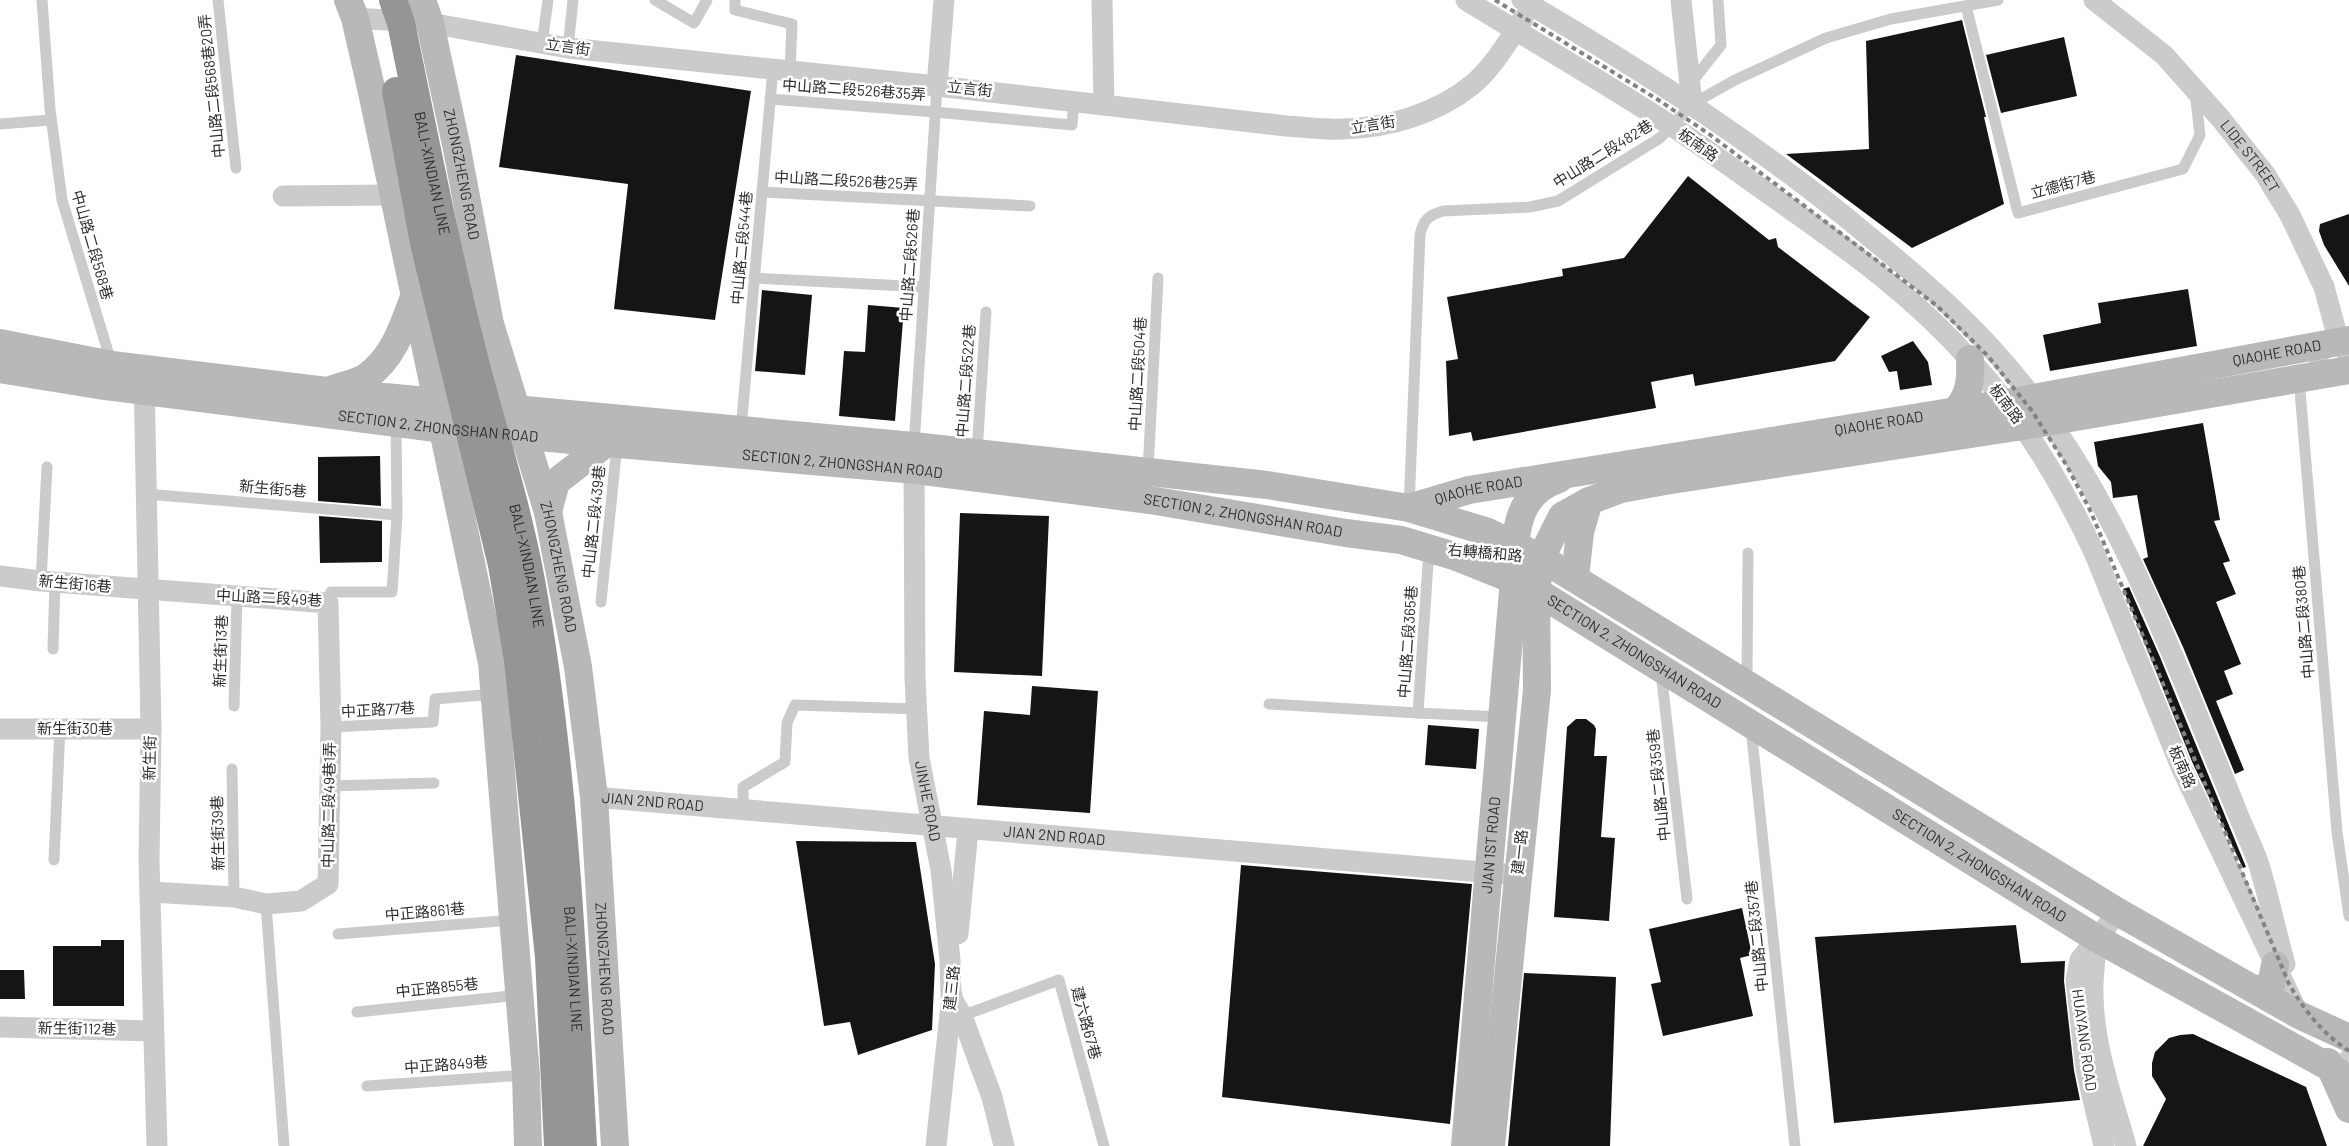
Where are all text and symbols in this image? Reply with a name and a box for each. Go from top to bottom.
street label: 中山路二段568巷20弄 [194,13,228,159]
street label: 立言街 [545,34,592,58]
street label: 中山路二段526巷35弄 [782,75,926,103]
street label: 立言街 [947,77,993,99]
street label: ZHONGZHENG ROAD [441,107,484,241]
street label: BALI-XINDIAN LINE [411,110,455,237]
street label: 立言街 [1349,112,1396,136]
street label: 中山路二段482巷 [1549,115,1656,191]
street label: LIDE STREET [2217,116,2284,195]
street label: 板南路 [1675,124,1722,164]
street label: 中山路二段526巷25弄 [774,167,919,193]
street label: 立德街7巷 [2028,167,2097,201]
street label: 中山路二段568巷 [69,188,117,302]
street label: 中山路二段544巷 [727,190,755,306]
street label: 中山路二段526巷 [896,208,922,322]
street label: 中山路二段504巷 [1125,316,1149,432]
street label: 中山路二段522巷 [952,324,978,438]
street label: QIAOHE ROAD [2231,335,2322,369]
street label: 板南路 [1986,380,2028,427]
street label: SECTION 2, ZHONGSHAN ROAD [337,406,539,445]
street label: QIAOHE ROAD [1833,407,1925,439]
street label: SECTION 2, ZHONGSHAN ROAD [741,445,944,481]
street label: 中山路二段439巷 [578,464,608,579]
street label: QIAOHE ROAD [1432,471,1524,508]
street label: 新生街5巷 [239,476,308,500]
street label: SECTION 2, ZHONGSHAN ROAD [1143,489,1344,540]
street label: ZHONGZHENG ROAD [537,499,581,634]
street label: BALI-XINDIAN LINE [506,502,549,629]
street label: 右轉橋和路 [1447,540,1523,564]
street label: 中山路二段380巷 [2289,565,2317,680]
street label: 新生街16巷 [38,571,112,595]
street label: 中山路二段49巷 [216,585,322,609]
street label: 中山路二段365巷 [1394,585,1420,699]
street label: SECTION 2, ZHONGSHAN ROAD [1544,590,1725,712]
street label: 新生街13巷 [210,614,230,688]
street label: 中正路77巷 [340,698,415,720]
street label: 新生街30巷 [37,719,113,737]
street label: 中山路二段359巷 [1643,728,1673,842]
street label: 新生街 [140,735,158,781]
street label: 中山路二段49巷1弄 [318,742,338,868]
street label: 板南路 [2166,742,2200,791]
street label: JINHE ROAD [912,759,945,843]
street label: JIAN 2ND ROAD [601,788,704,814]
street label: 新生街39巷 [207,795,227,871]
street label: JIAN 1ST ROAD [1477,796,1503,894]
street label: SECTION 2, ZHONGSHAN ROAD [1889,804,2070,925]
street label: JIAN 2ND ROAD [1003,822,1106,848]
street label: 建一路 [1508,829,1530,875]
street label: 中山路二段357巷 [1741,879,1771,993]
street label: 中正路861巷 [384,899,466,923]
street label: ZHONGZHENG ROAD [592,902,618,1036]
street label: BALI-XINDIAN LINE [561,905,587,1032]
street label: 建三路 [940,965,962,1011]
street label: 中正路855巷 [395,974,479,1000]
street label: 建六路67巷 [1069,984,1105,1061]
street label: HUAYANG ROAD [2069,988,2101,1092]
street label: 新生街112巷 [38,1018,116,1038]
street label: 中正路849巷 [403,1052,488,1076]

